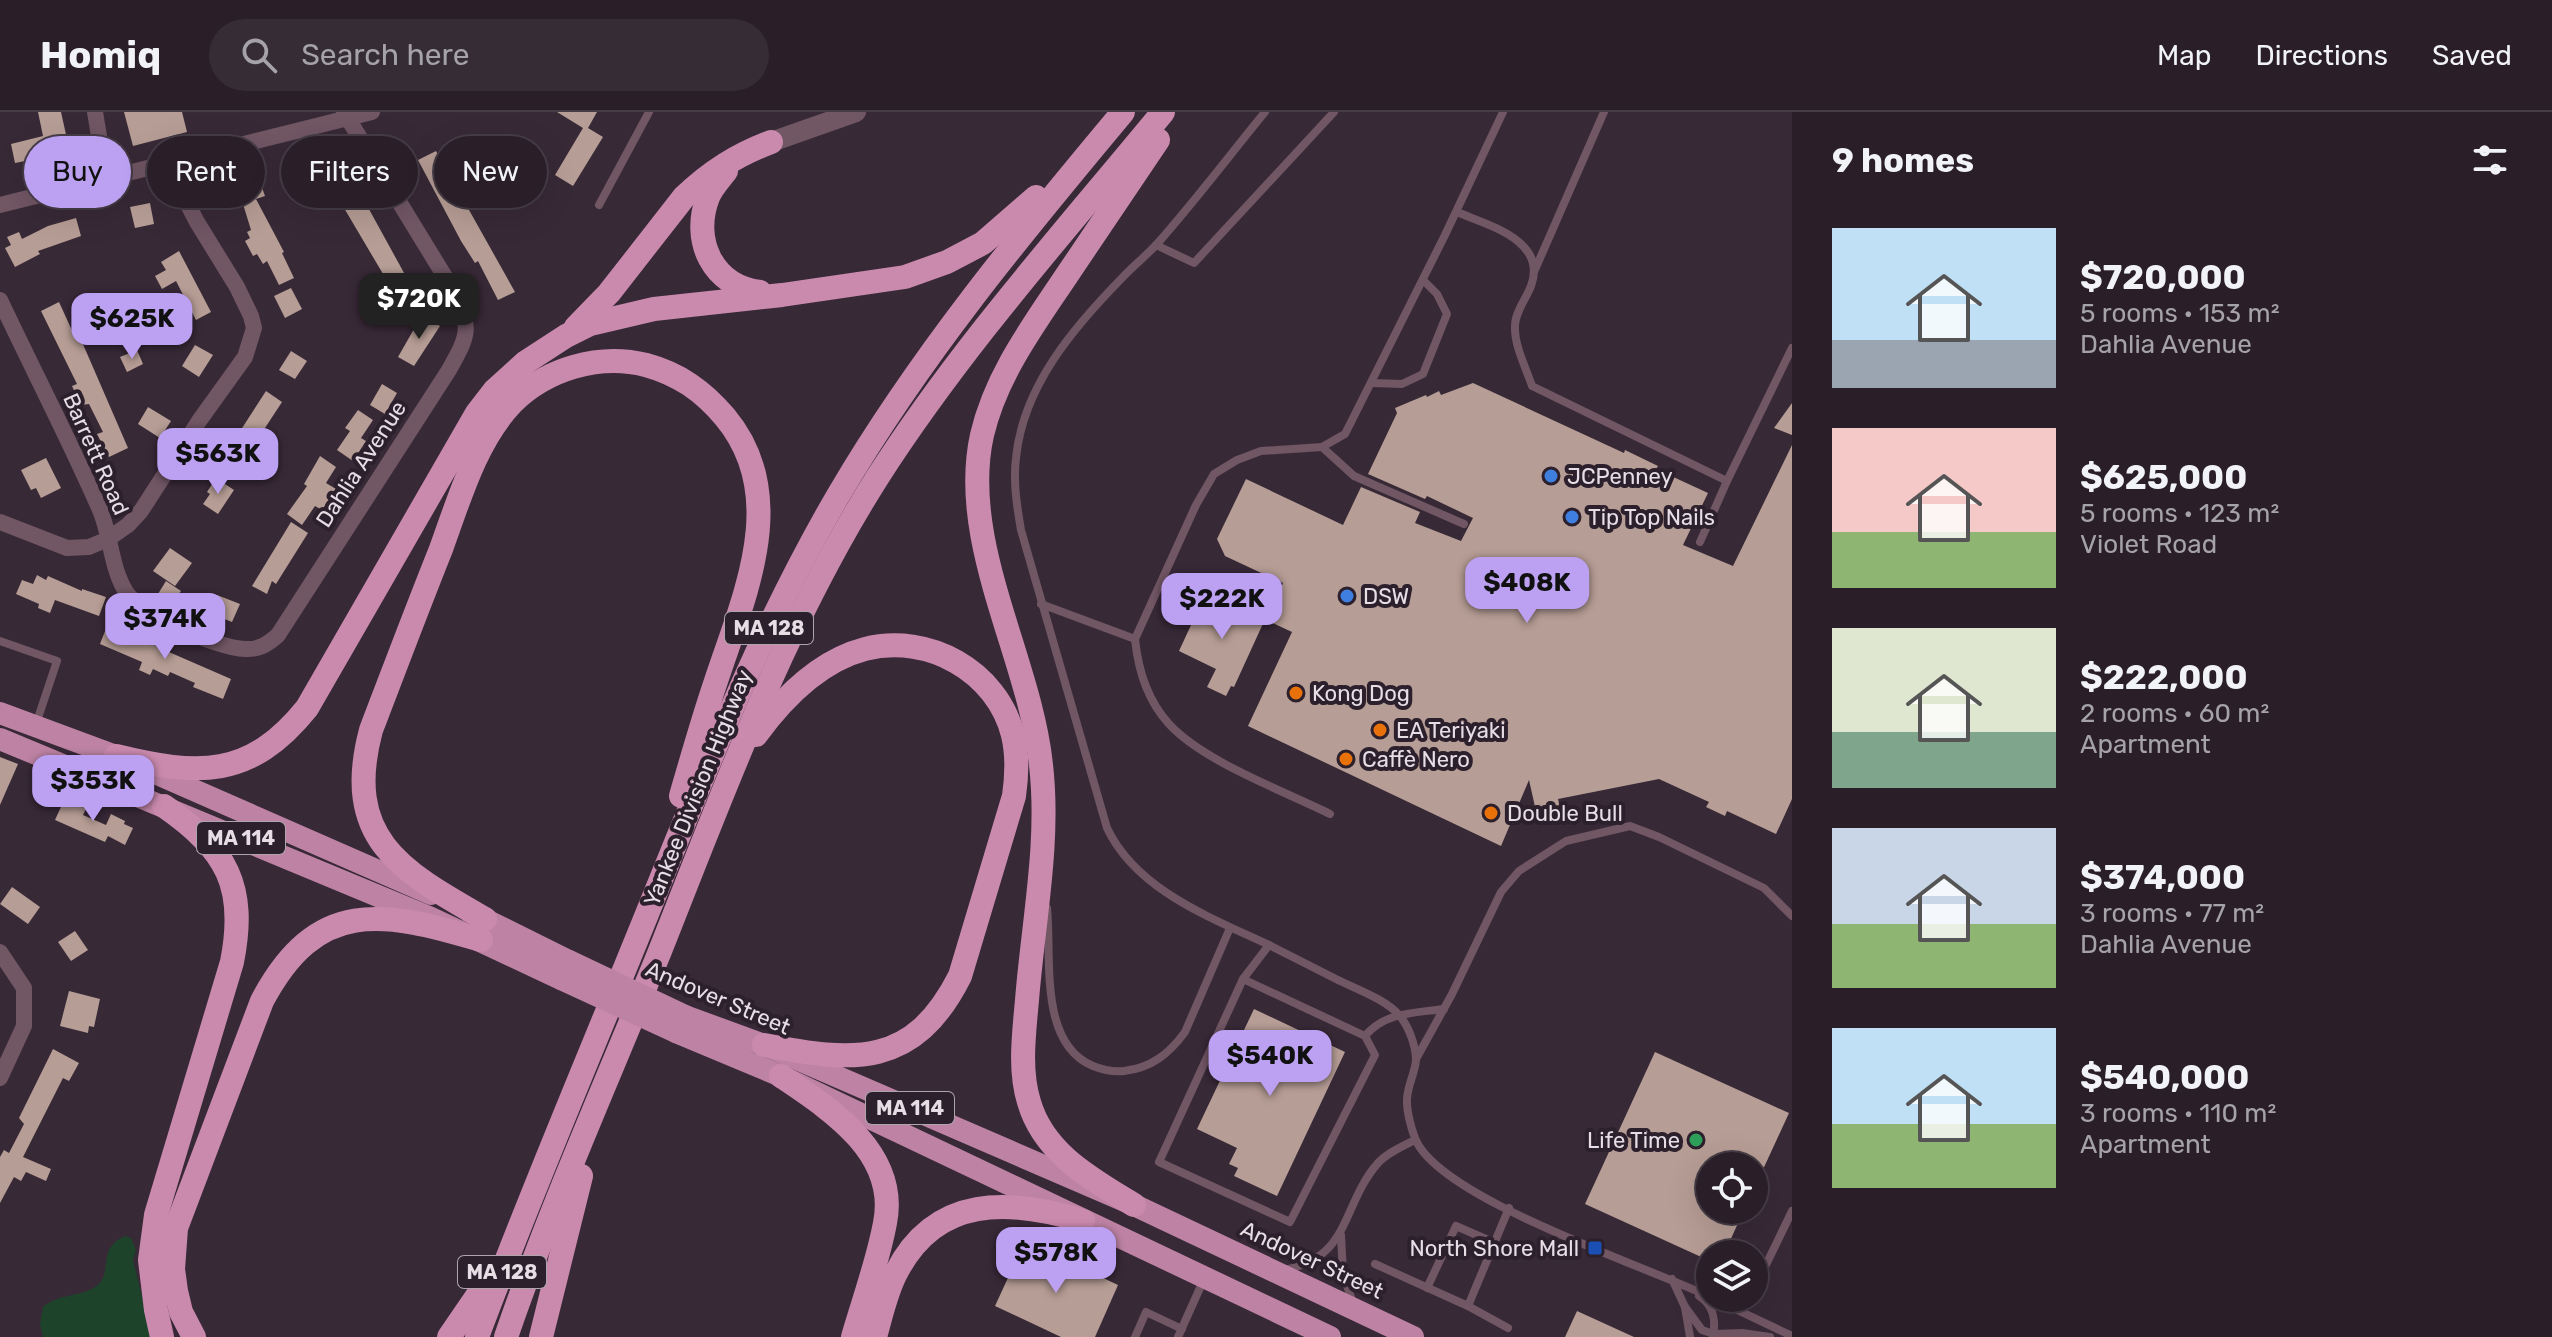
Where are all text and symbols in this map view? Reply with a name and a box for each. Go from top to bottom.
search box [209,19,769,91]
text: Homiq [40,32,161,78]
icon: search [237,33,281,77]
text: Search here [301,37,469,73]
text: Map [2157,39,2211,72]
text: Directions [2255,39,2388,72]
text: Saved [2432,39,2512,72]
chip: Buy [24,136,131,208]
chip: Rent [147,136,265,208]
chip: Filters [281,136,418,208]
chip: New [434,136,547,208]
icon: filters [2468,138,2512,182]
text: 9 homes [1832,140,1974,181]
text: $720,000 [2080,257,2246,298]
icon: home [1896,260,1992,356]
pin: $720K [363,273,475,341]
text: $720K [377,283,461,314]
pin: $625K [76,293,188,361]
text: 5 rooms · 153 m² [2080,298,2280,329]
text: $625K [89,303,175,334]
text: Dahlia Avenue [2080,329,2252,360]
street label: Barrett Road [57,389,135,519]
street label: Dahlia Avenue [310,396,412,532]
pin: $563K [162,428,274,496]
text: $563K [175,438,261,469]
text: $625,000 [2080,457,2247,498]
icon: home [1896,460,1992,556]
place label: JCPenney [1567,463,1673,490]
marker: JCPenney [1542,467,1560,485]
text: 5 rooms · 123 m² [2080,498,2279,529]
place label: Tip Top Nails [1588,504,1715,531]
marker: Tip Top Nails [1563,508,1581,526]
text: Violet Road [2080,529,2217,560]
pin: $408K [1471,557,1583,625]
text: $408K [1483,567,1571,598]
pin: $222K [1166,573,1278,641]
text: $222K [1179,583,1265,614]
place label: DSW [1363,583,1409,610]
marker: DSW [1338,587,1356,605]
pin: $374K [109,593,221,661]
text: $374K [123,603,207,634]
road number: MA 128 [725,612,813,644]
text: $222,000 [2080,657,2248,698]
icon: home [1896,660,1992,756]
street label: Yankee Division Highway [638,666,758,910]
place label: Kong Dog [1312,680,1410,707]
marker: Kong Dog [1287,684,1305,702]
text: 2 rooms · 60 m² [2080,698,2269,729]
place label: EA Teriyaki [1396,717,1506,744]
marker: EA Teriyaki [1371,721,1389,739]
text: Apartment [2080,729,2211,760]
place label: Caffè Nero [1362,746,1470,773]
marker: Caffè Nero [1337,750,1355,768]
pin: $353K [37,755,149,823]
text: $353K [50,765,136,796]
place label: Double Bull [1507,800,1623,827]
marker: Double Bull [1482,804,1500,822]
road number: MA 114 [197,822,285,854]
text: $374,000 [2080,857,2245,898]
icon: home [1896,860,1992,956]
text: 3 rooms · 77 m² [2080,898,2264,929]
text: Dahlia Avenue [2080,929,2252,960]
street label: Andover Street [642,955,795,1041]
pin: $540K [1214,1030,1326,1098]
text: $540K [1227,1040,1313,1071]
text: $540,000 [2080,1057,2249,1098]
icon: home [1896,1060,1992,1156]
road number: MA 114 [866,1092,954,1124]
text: 3 rooms · 110 m² [2080,1098,2276,1129]
place label: Life Time [1587,1127,1680,1154]
text: Apartment [2080,1129,2211,1160]
marker: Life Time [1687,1131,1705,1149]
map controls [1696,1152,1768,1312]
button: locate [1696,1152,1768,1224]
street label: Andover Street [1236,1215,1388,1305]
pin: $578K [1000,1227,1112,1295]
place label: North Shore Mall [1409,1235,1579,1262]
text: $578K [1014,1237,1098,1268]
marker: North Shore Mall [1586,1239,1604,1257]
button: layers [1696,1240,1768,1312]
road number: MA 128 [458,1256,546,1288]

